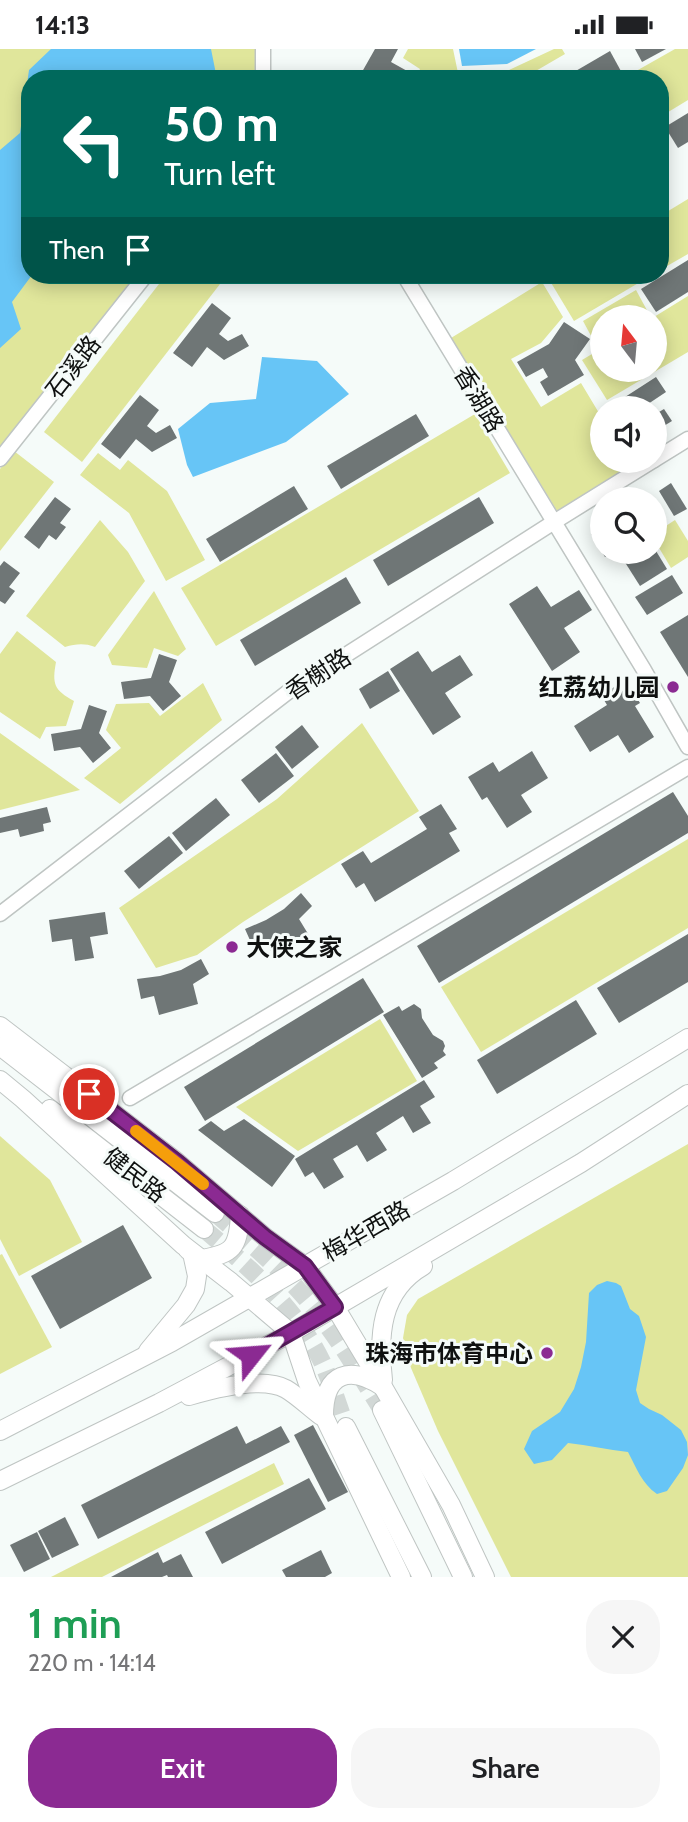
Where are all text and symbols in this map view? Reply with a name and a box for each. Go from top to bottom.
text: 14:13 [35,9,90,41]
text: 50 m [164,94,279,153]
icon: left [49,98,140,189]
text: Turn left [164,154,275,193]
icon: arrive [119,231,157,269]
text: Then [49,234,105,266]
north arrow [590,305,667,381]
map controls [590,305,667,564]
street label: 石溪路 [39,330,107,404]
street label: 香湖路 [448,361,510,437]
button: sound [590,396,667,473]
button: search [590,487,667,564]
street label: 香榭路 [280,642,356,706]
place label: 红荔幼儿园 [539,673,659,702]
marker: 红荔幼儿园 [665,679,681,695]
place label: 大侠之家 [246,933,342,962]
marker: 大侠之家 [224,939,240,955]
pin [59,1064,119,1124]
icon: arrive [70,1075,108,1113]
street label: 健民路 [98,1141,172,1209]
street label: 梅华西路 [317,1194,415,1268]
position arrow [214,1318,288,1392]
place label: 珠海市体育中心 [365,1339,533,1368]
marker: 珠海市体育中心 [539,1345,555,1361]
text: 1 min [28,1597,122,1649]
button: close [586,1600,660,1674]
text: 220 m · 14:14 [28,1649,156,1677]
button: Exit [28,1728,337,1808]
button: Share [351,1728,660,1808]

